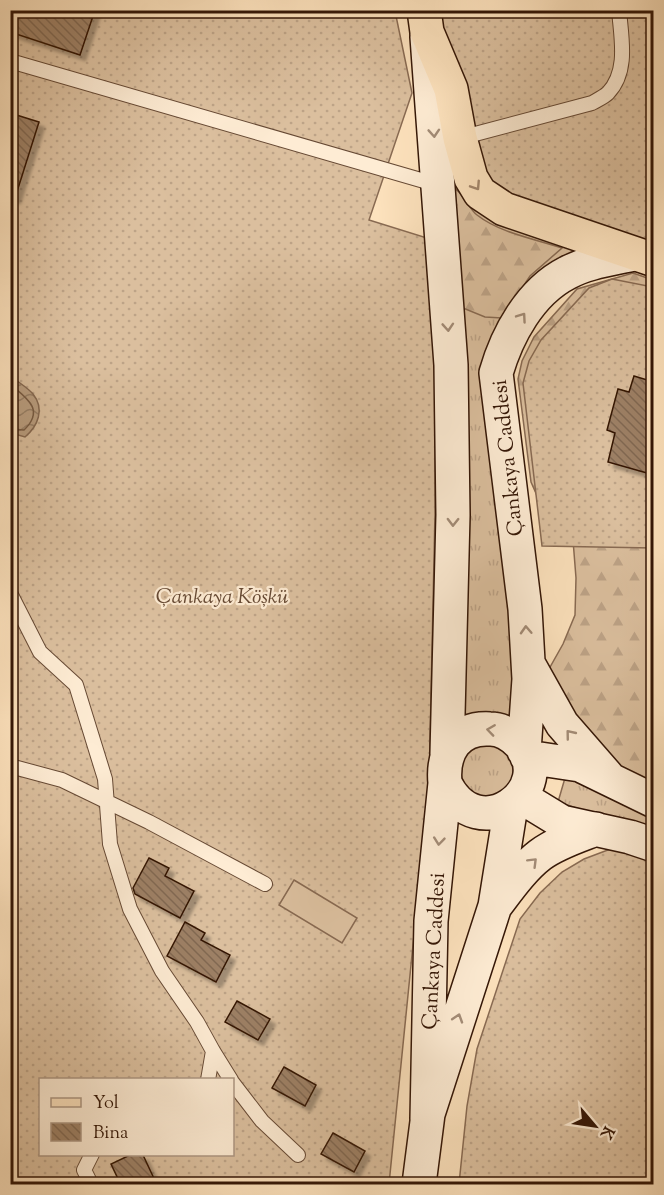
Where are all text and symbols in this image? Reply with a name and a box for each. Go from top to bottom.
one-way arrow [427,128,440,137]
one-way arrow [469,179,480,190]
one-way arrow [515,313,526,324]
one-way arrow [441,323,454,332]
street label: Çankaya Caddesi [486,378,532,538]
one-way arrow [447,517,459,526]
park label: Çankaya Köşkü [156,583,288,613]
one-way arrow [520,625,533,634]
one-way arrow [486,724,496,736]
one-way arrow [567,730,578,741]
one-way arrow [434,837,446,846]
one-way arrow [526,858,537,869]
street label: Çankaya Caddesi [416,872,454,1031]
one-way arrow [451,1013,464,1024]
legend [39,1078,234,1156]
text: Yol [93,1091,119,1117]
north arrow [565,1096,625,1156]
text: Bina [93,1121,128,1147]
text: K [593,1121,619,1143]

